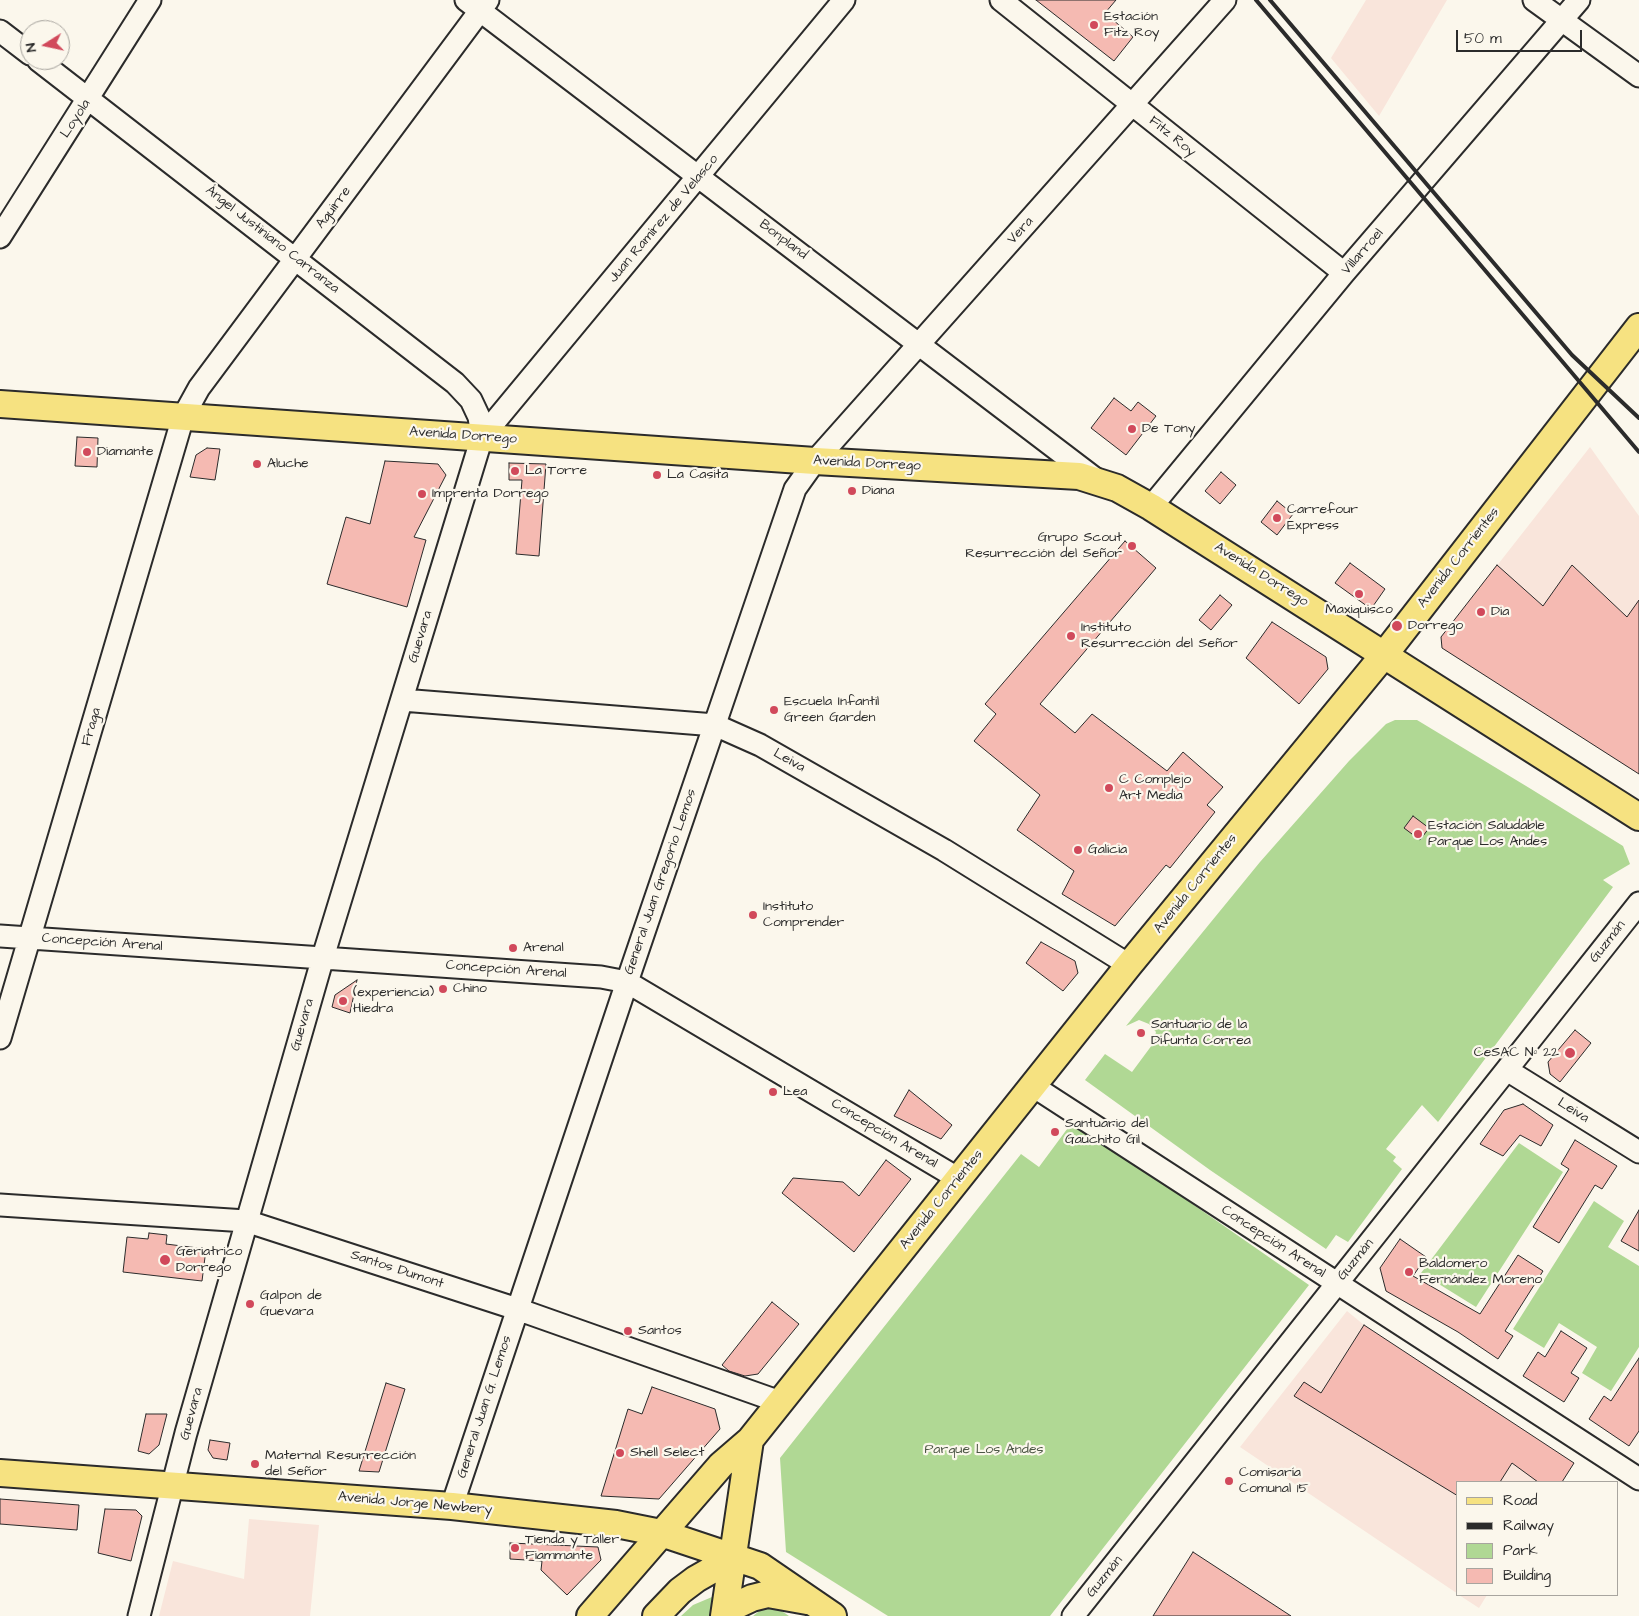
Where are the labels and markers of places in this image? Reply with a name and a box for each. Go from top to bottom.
place label: Estación Fitz Roy [1104,9,1160,41]
marker: Estación Fitz Roy [1088,19,1100,31]
place label: De Tony [1142,421,1196,437]
marker: De Tony [1126,423,1138,435]
place label: Diamante [97,444,154,460]
marker: Diamante [81,446,93,458]
place label: Aluche [267,456,309,472]
marker: Aluche [251,458,263,470]
place label: La Torre [525,463,587,479]
marker: La Torre [509,465,521,477]
place label: La Casita [667,467,728,483]
marker: La Casita [651,469,663,481]
place label: Diana [862,483,894,499]
marker: Diana [846,485,858,497]
place label: Imprenta Dorrego [432,486,549,502]
marker: Imprenta Dorrego [416,488,428,500]
place label: Carrefour Express [1287,502,1358,534]
marker: Carrefour Express [1271,512,1283,524]
place label: Grupo Scout Resurrección del Señor [965,530,1122,562]
marker: Grupo Scout Resurrección del Señor [1126,540,1138,552]
marker: Maxiquisco [1353,588,1365,600]
place label: Maxiquisco [1325,602,1393,618]
place label: Dia [1491,604,1509,620]
marker: Dia [1475,606,1487,618]
place label: Dorrego [1408,618,1463,634]
marker: Dorrego [1390,619,1404,633]
place label: Instituto Resurrección del Señor [1081,620,1238,652]
marker: Instituto Resurrección del Señor [1065,630,1077,642]
place label: Escuela Infantil Green Garden [784,694,879,726]
marker: Escuela Infantil Green Garden [768,704,780,716]
place label: C Complejo Art Media [1119,772,1191,804]
marker: C Complejo Art Media [1103,782,1115,794]
place label: Estación Saludable Parque Los Andes [1428,818,1547,850]
marker: Estación Saludable Parque Los Andes [1412,828,1424,840]
place label: Galicia [1088,842,1127,858]
marker: Galicia [1072,844,1084,856]
place label: Instituto Comprender [763,899,844,932]
marker: Instituto Comprender [747,909,759,921]
place label: Arenal [523,940,564,956]
marker: Arenal [507,942,519,954]
place label: Chino [453,981,487,997]
marker: Chino [437,983,449,995]
place label: (experiencia) Hiedra [353,985,434,1018]
marker: (experiencia) Hiedra [337,995,349,1007]
place label: Santuario de la Difunta Correa [1151,1017,1251,1050]
marker: Santuario de la Difunta Correa [1135,1027,1147,1039]
place label: CeSAC Nº 22 [1474,1045,1559,1061]
marker: CeSAC Nº 22 [1563,1046,1577,1060]
place label: Lea [783,1084,807,1100]
marker: Lea [767,1086,779,1098]
place label: Santuario del Gauchito Gil [1065,1116,1148,1148]
marker: Santuario del Gauchito Gil [1049,1126,1061,1138]
place label: Geriatrico Dorrego [176,1244,242,1276]
marker: Geriatrico Dorrego [158,1253,172,1267]
place label: Baldomero Fernández Moreno [1419,1256,1542,1288]
marker: Baldomero Fernández Moreno [1403,1266,1415,1278]
place label: Galpon de Guevara [260,1288,322,1320]
marker: Galpon de Guevara [244,1298,256,1310]
place label: Santos [638,1323,682,1339]
marker: Santos [622,1325,634,1337]
place label: Shell Select [630,1445,704,1461]
marker: Shell Select [614,1447,626,1459]
place label: Maternal Resurrección del Señor [265,1448,416,1480]
marker: Maternal Resurrección del Señor [249,1458,261,1470]
place label: Comisaría Comunal 15 [1239,1465,1308,1498]
marker: Comisaría Comunal 15 [1223,1475,1235,1487]
place label: Tienda y Taller Fiammante [525,1532,619,1564]
marker: Tienda y Taller Fiammante [509,1542,521,1554]

